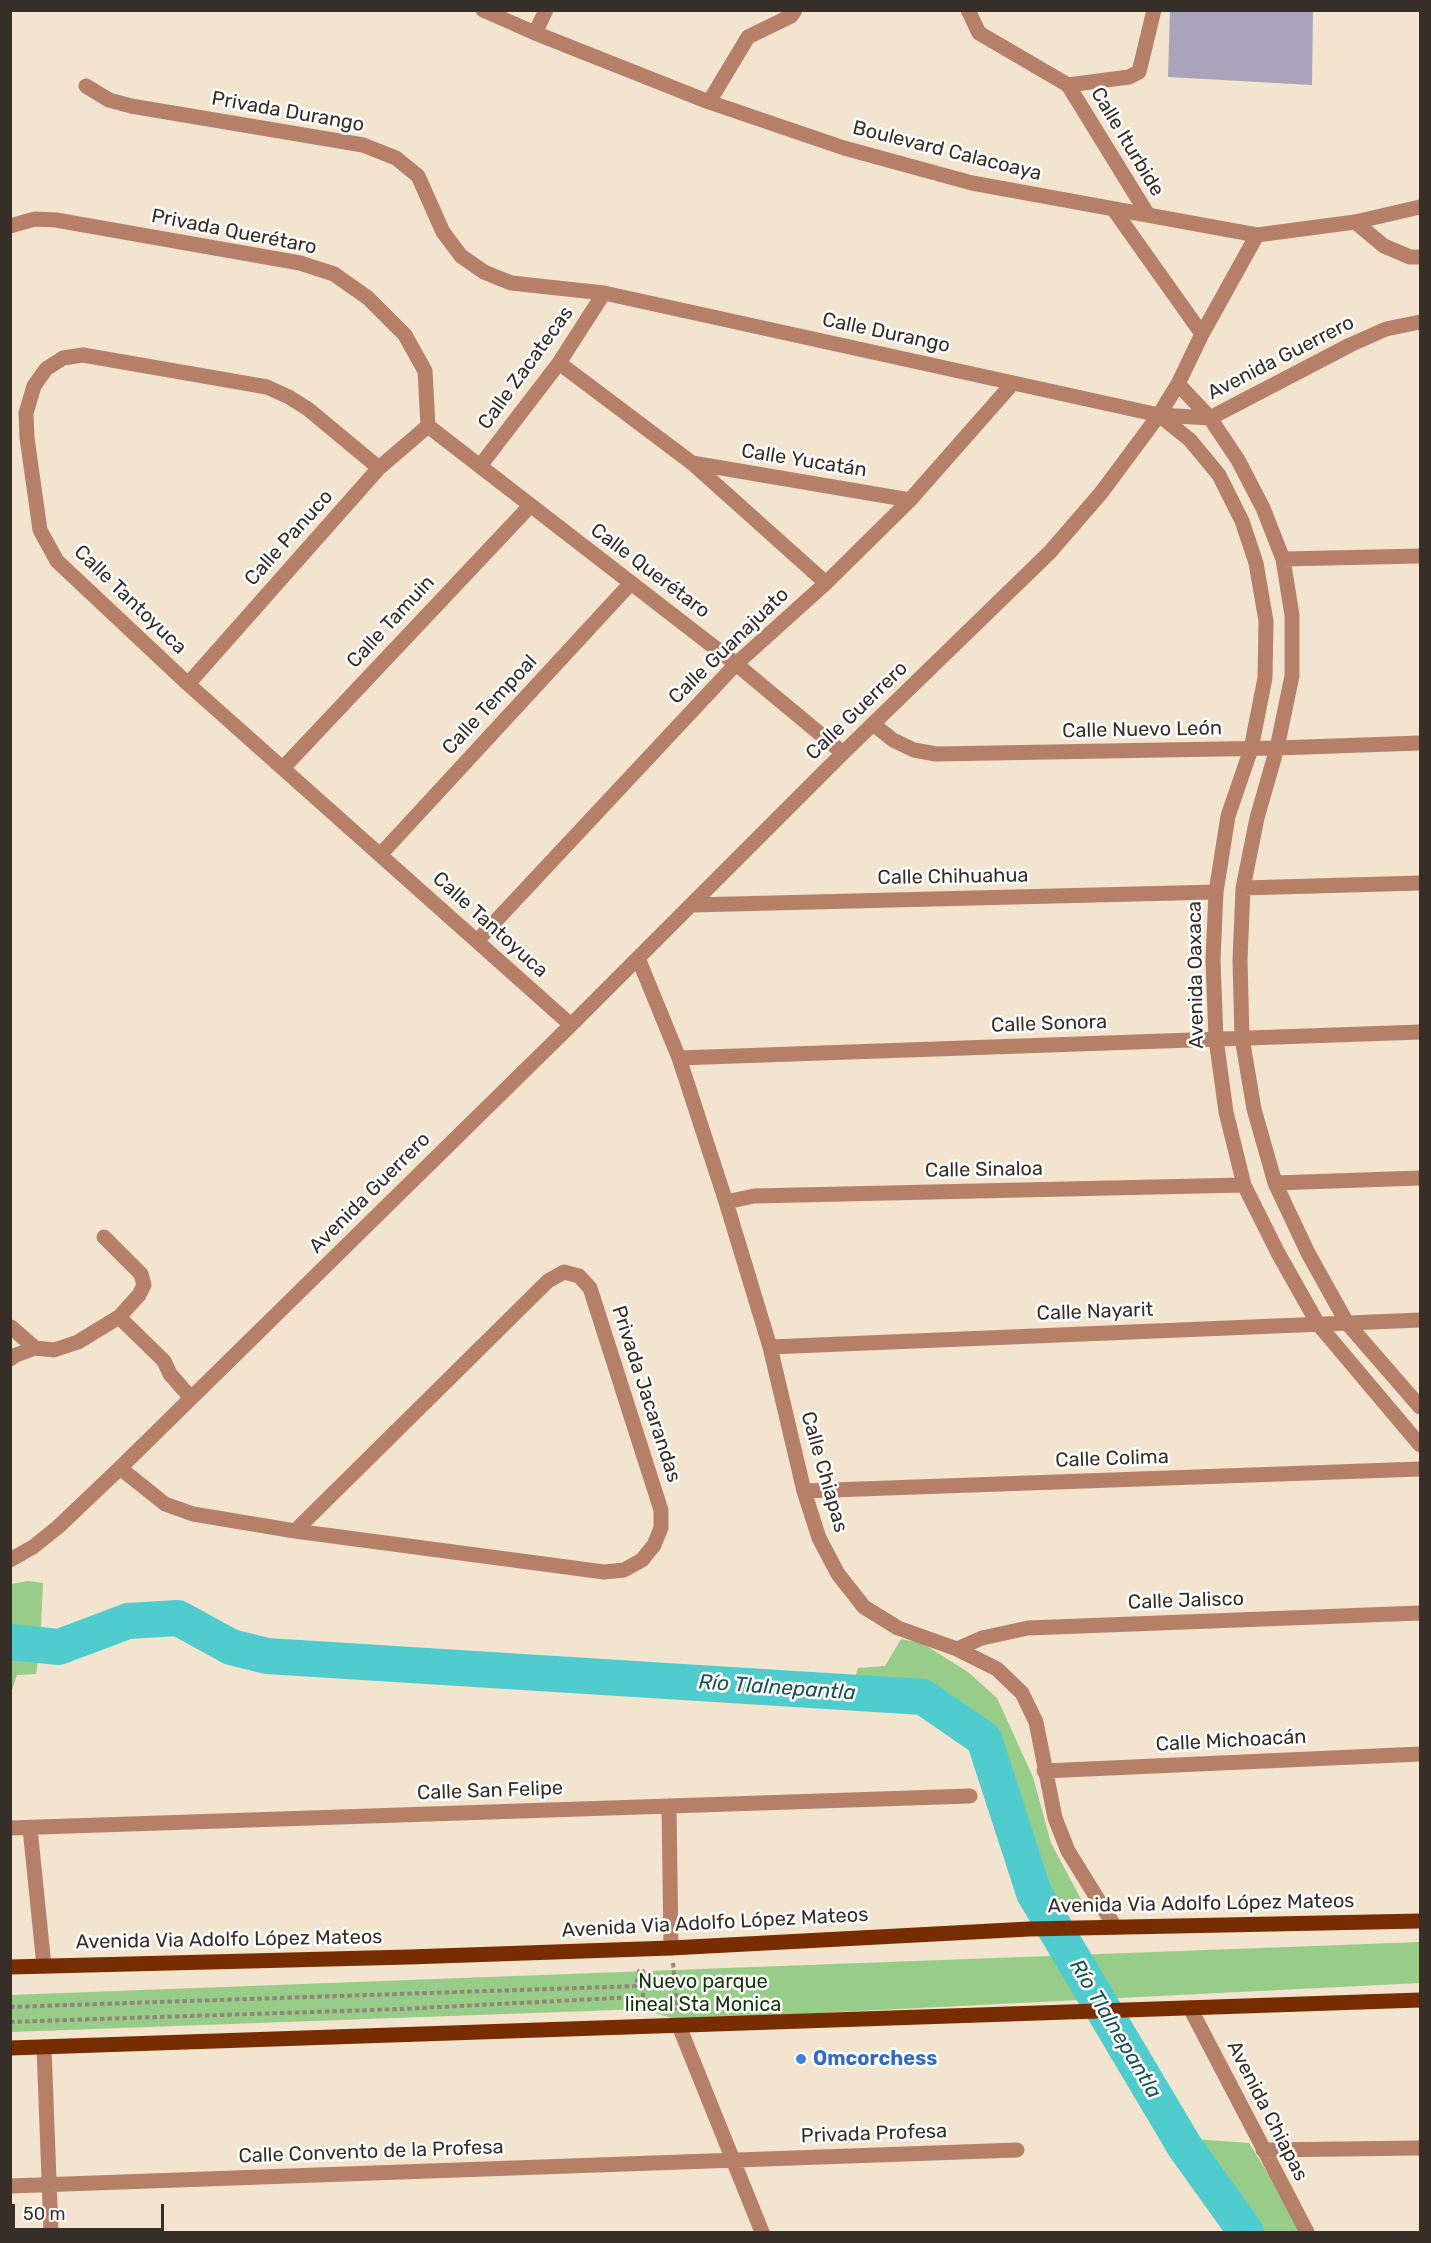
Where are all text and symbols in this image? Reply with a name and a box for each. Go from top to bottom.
street label: Calle Iturbide [1085,83,1169,201]
street label: Privada Durango [210,87,366,137]
street label: Boulevard Calacoaya [850,116,1044,186]
street label: Privada Querétaro [149,204,319,260]
street label: Calle Zacatecas [473,302,579,434]
street label: Calle Durango [820,308,952,358]
street label: Avenida Guerrero [1204,311,1358,405]
street label: Calle Yucatán [739,439,869,483]
street label: Calle Panuco [240,485,338,591]
street label: Calle Querétaro [586,518,714,624]
street label: Calle Tantoyuca [69,540,191,660]
street label: Calle Tamuin [342,571,440,673]
street label: Calle Guanajuato [664,583,794,709]
street label: Calle Tempoal [438,650,542,760]
street label: Calle Guerrero [801,656,913,766]
street label: Calle Nuevo León [1062,717,1222,743]
street label: Calle Chihuahua [877,864,1029,890]
street label: Calle Tantoyuca [427,867,553,983]
street label: Avenida Oaxaca [1183,901,1209,1049]
street label: Calle Sonora [991,1010,1107,1038]
street label: Avenida Guerrero [304,1127,436,1259]
street label: Calle Sinaloa [925,1157,1043,1183]
street label: Calle Nayarit [1036,1298,1154,1326]
street label: Privada Jacarandas [606,1303,686,1485]
street label: Calle Chiapas [795,1409,853,1535]
street label: Calle Colima [1055,1445,1169,1473]
street label: Calle Jalisco [1127,1587,1245,1615]
water label: Río Tlalnepantla [698,1670,856,1706]
street label: Calle Michoacán [1155,1725,1307,1757]
street label: Calle San Felipe [417,1776,563,1806]
street label: Avenida Via Adolfo López Mateos [1047,1889,1355,1919]
street label: Avenida Via Adolfo López Mateos [561,1903,869,1943]
street label: Avenida Via Adolfo López Mateos [75,1925,383,1955]
water label: Río Tlalnepantla [1064,1955,1166,2103]
park label: Nuevo parque lineal Sta Monica [625,1970,781,2017]
street label: Avenida Chiapas [1221,2037,1313,2185]
place label: Omcorchess [813,2047,937,2071]
marker: Omcorchess [794,2052,808,2066]
street label: Privada Profesa [800,2119,948,2149]
street label: Calle Convento de la Profesa [238,2135,504,2169]
scale bar [15,2192,166,2230]
text: 50 m [23,2203,66,2225]

